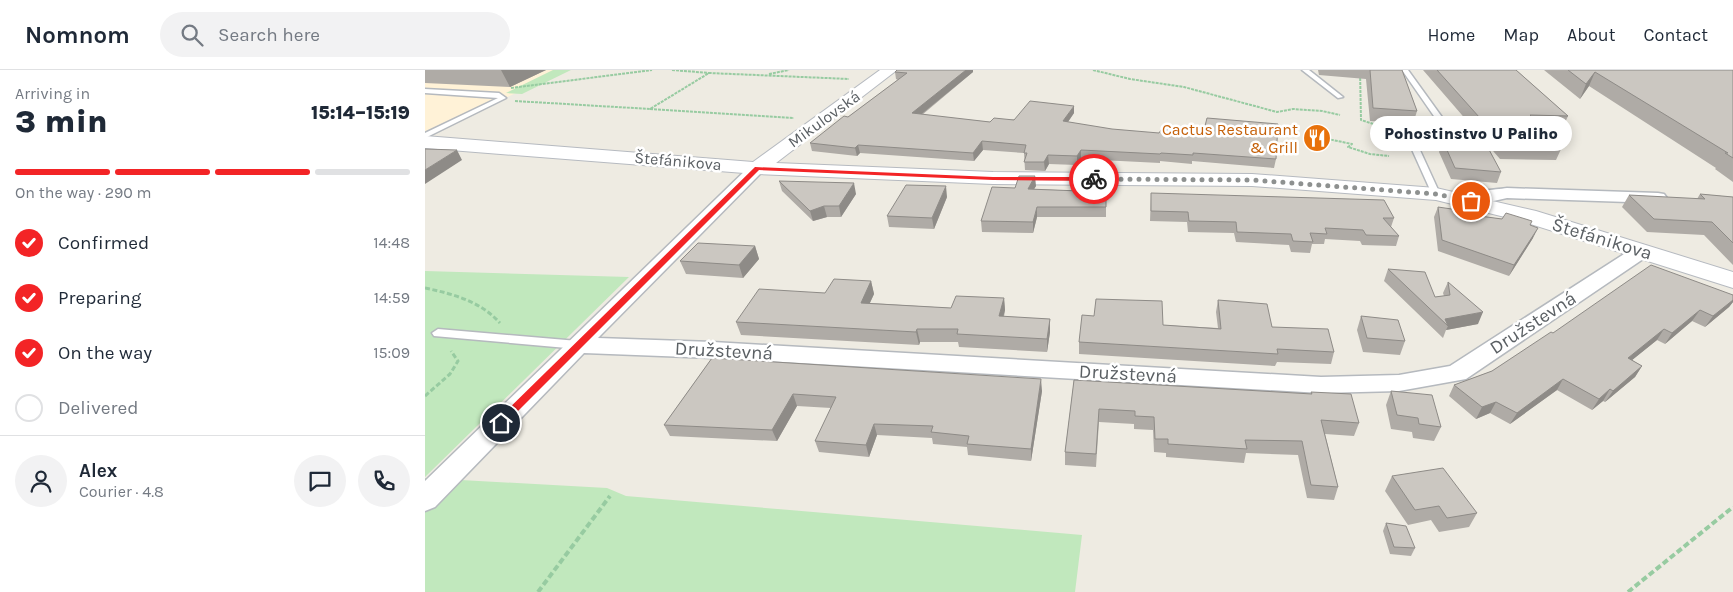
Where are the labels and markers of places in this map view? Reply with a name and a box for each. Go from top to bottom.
callout: Pohostinstvo U Paliho [1370,116,1572,151]
place label: Cactus Restaurant & Grill [1162,120,1298,157]
restaurant icon: Cactus Restaurant & Grill [1302,123,1332,153]
pin [1450,180,1492,222]
pin [480,402,522,444]

